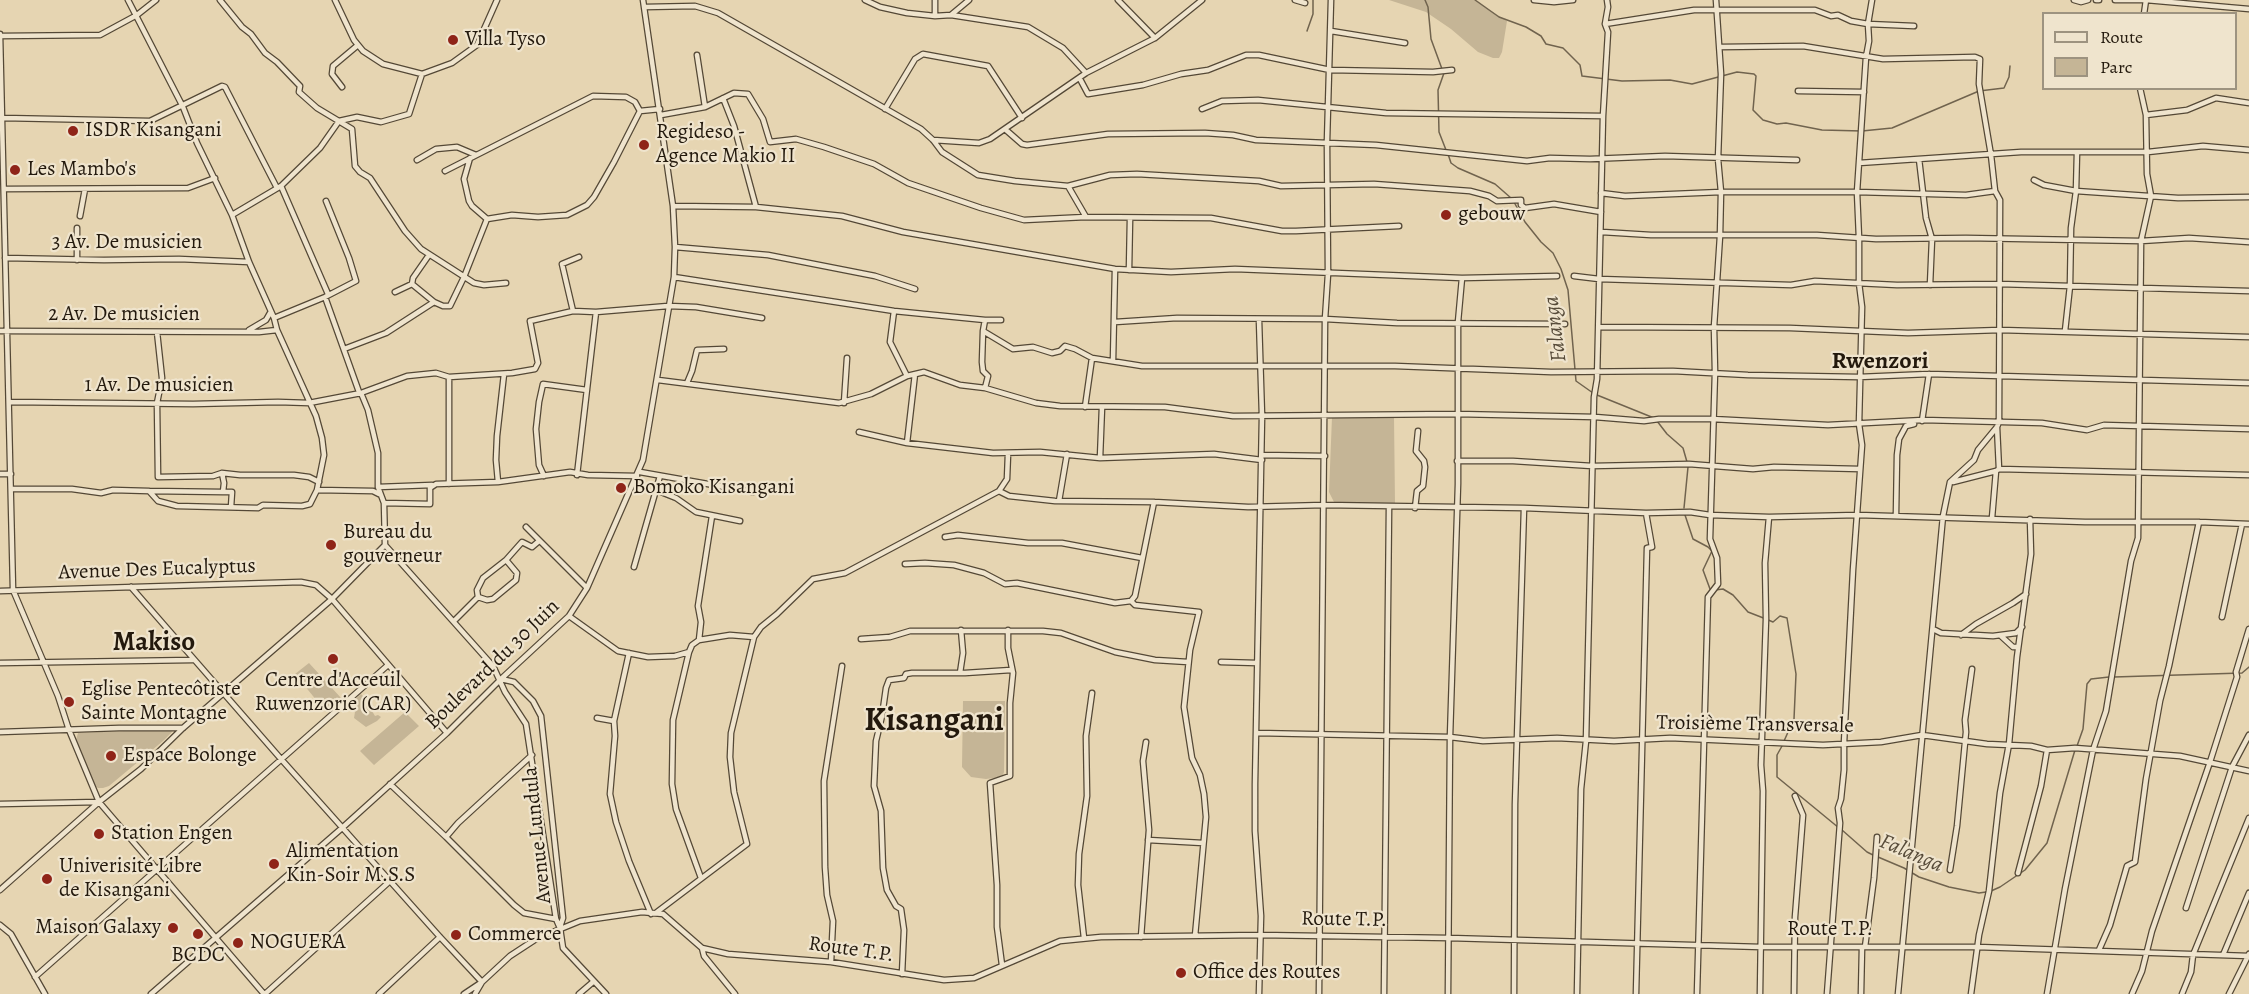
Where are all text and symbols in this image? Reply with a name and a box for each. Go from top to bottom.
legend [2042,12,2237,90]
text: Route [2100,25,2143,49]
place label: Villa Tyso [465,27,546,53]
marker: Villa Tyso [446,33,460,47]
text: Parc [2100,55,2132,79]
place label: ISDR Kisangani [85,118,222,144]
place label: Regideso - Agence Makio II [656,120,795,170]
marker: ISDR Kisangani [66,124,80,138]
marker: Regideso - Agence Makio II [637,138,651,152]
place label: Les Mambo's [27,157,136,183]
marker: Les Mambo's [8,163,22,177]
place label: gebouw [1458,202,1525,228]
marker: gebouw [1439,208,1453,222]
street label: 3 Av. De musicien [52,230,202,256]
water label: Falanga [1539,294,1573,364]
street label: 2 Av. De musicien [48,302,200,328]
district label: Rwenzori [1831,348,1929,376]
street label: 1 Av. De musicien [85,373,233,399]
place label: Bomoko Kisangani [633,475,795,501]
marker: Bomoko Kisangani [614,481,628,495]
place label: Bureau du gouverneur [343,520,442,570]
marker: Bureau du gouverneur [324,538,338,552]
street label: Avenue Des Eucalyptus [58,554,256,586]
street label: Boulevard du 30 Juin [421,595,565,735]
district label: Makiso [113,627,195,659]
marker: Centre d'Acceuil Ruwenzorie (CAR) [326,652,340,666]
place label: Centre d'Acceuil Ruwenzorie (CAR) [255,668,411,718]
place label: Eglise Pentecôtiste Sainte Montagne [81,677,241,727]
marker: Eglise Pentecôtiste Sainte Montagne [62,695,76,709]
district label: Kisangani [864,702,1004,742]
street label: Troisième Transversale [1656,711,1854,739]
place label: Espace Bolonge [123,743,257,769]
marker: Espace Bolonge [104,749,118,763]
street label: Avenue Lundula [518,765,558,905]
place label: Station Engen [111,821,233,847]
marker: Station Engen [92,827,106,841]
water label: Falanga [1875,829,1947,879]
place label: Alimentation Kin-Soir M.S.S [286,839,415,889]
place label: Univerisité Libre de Kisangani [59,854,202,904]
marker: Alimentation Kin-Soir M.S.S [267,857,281,871]
marker: Univerisité Libre de Kisangani [40,872,54,886]
street label: Route T.P. [1301,907,1387,933]
place label: Maison Galaxy [35,915,161,941]
street label: Route T.P. [1787,917,1873,943]
marker: Maison Galaxy [166,921,180,935]
place label: Commerce [468,922,561,948]
marker: BCDC [191,927,205,941]
marker: Commerce [449,928,463,942]
place label: NOGUERA [250,930,345,956]
street label: Route T.P. [807,932,895,968]
marker: NOGUERA [231,936,245,950]
place label: BCDC [171,943,225,969]
place label: Office des Routes [1193,960,1340,986]
marker: Office des Routes [1174,966,1188,980]

